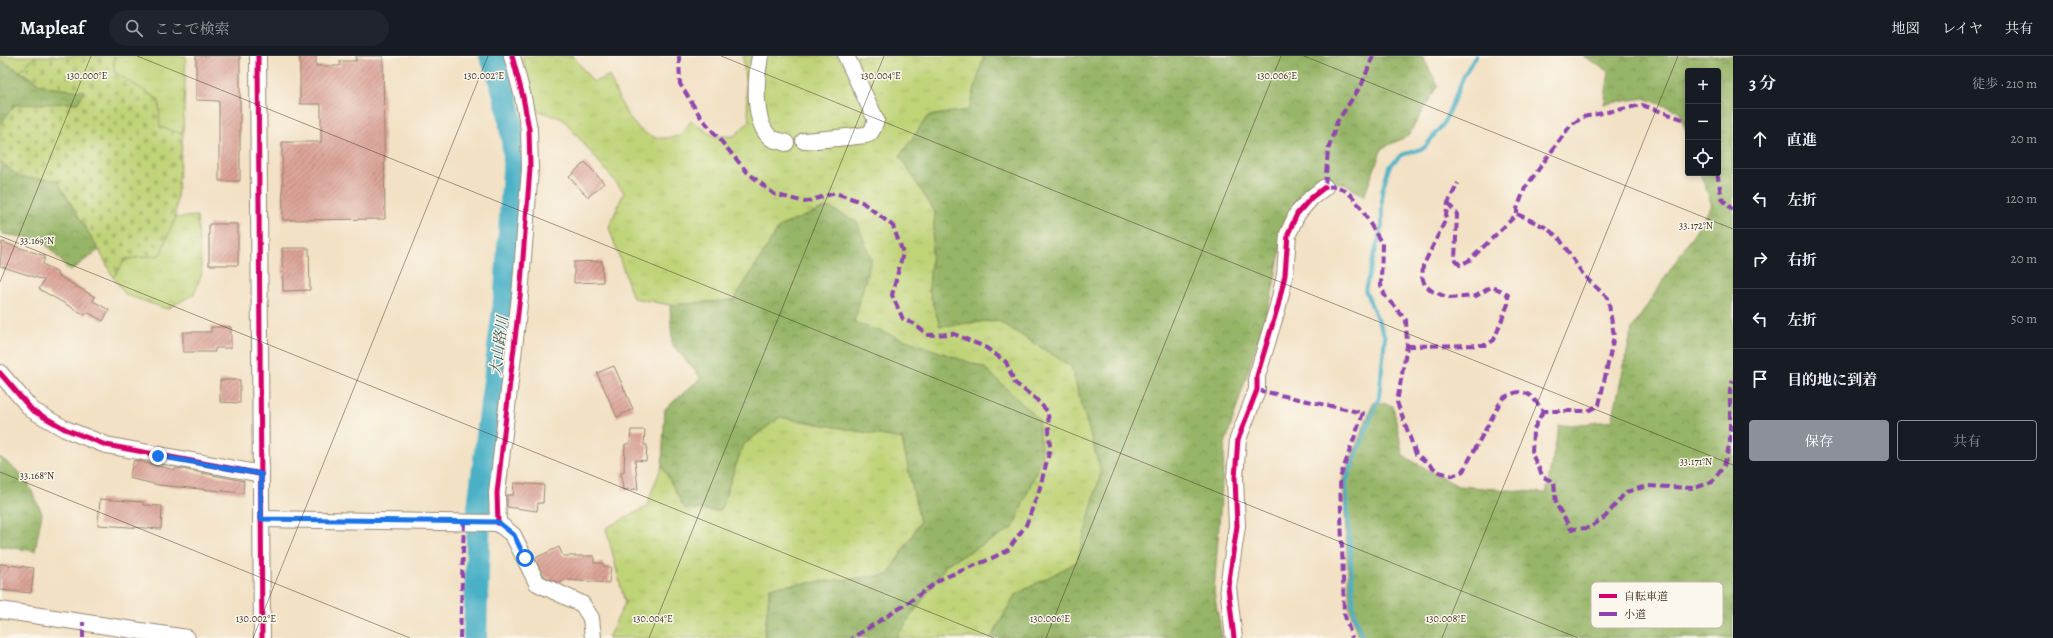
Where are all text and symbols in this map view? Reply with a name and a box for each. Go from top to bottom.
search box [109,10,389,46]
text: Mapleaf [20,15,85,41]
icon: search [123,17,145,39]
text: ここで検索 [155,19,230,39]
text: 地図 [1892,19,1920,38]
text: レイヤ [1942,19,1983,38]
text: 共有 [2005,19,2033,38]
map controls [1685,68,1721,176]
button: + [1685,68,1721,104]
text: 130.000°E [67,69,108,82]
text: 130.002°E [464,69,504,82]
text: 130.004°E [861,69,901,82]
text: 130.006°E [1257,69,1297,82]
text: 3 分 [1749,72,1776,95]
text: 徒歩 · 210 m [1972,75,2037,92]
button: − [1685,104,1721,140]
icon: ahead [1749,128,1771,150]
text: 直進 [1787,130,1817,150]
text: 20 m [2011,130,2037,147]
button: locate [1685,140,1721,176]
icon: left [1749,188,1771,210]
text: 左折 [1787,190,1817,210]
text: 120 m [2006,190,2037,207]
text: 33.172°N [1679,219,1713,232]
text: 33.169°N [20,234,54,247]
icon: right [1749,248,1771,270]
text: 右折 [1787,250,1817,270]
text: 20 m [2011,250,2037,267]
icon: left [1749,308,1771,330]
text: 左折 [1787,310,1817,330]
text: 50 m [2011,310,2037,327]
water label: 大山路川 [485,313,513,377]
icon: arrive [1749,368,1771,390]
text: 目的地に到着 [1787,370,1877,390]
button: 保存 [1749,420,1889,461]
button: 共有 [1897,420,2037,461]
route end [149,447,167,465]
text: 33.171°N [1680,455,1712,468]
text: 33.168°N [20,469,54,482]
route start [516,549,534,567]
legend [1591,582,1723,628]
text: 自転車道 [1624,589,1668,604]
text: 小道 [1624,607,1646,622]
text: 130.002°E [236,612,276,625]
text: 130.004°E [633,612,673,625]
text: 130.006°E [1030,612,1070,625]
text: 130.008°E [1426,612,1466,625]

